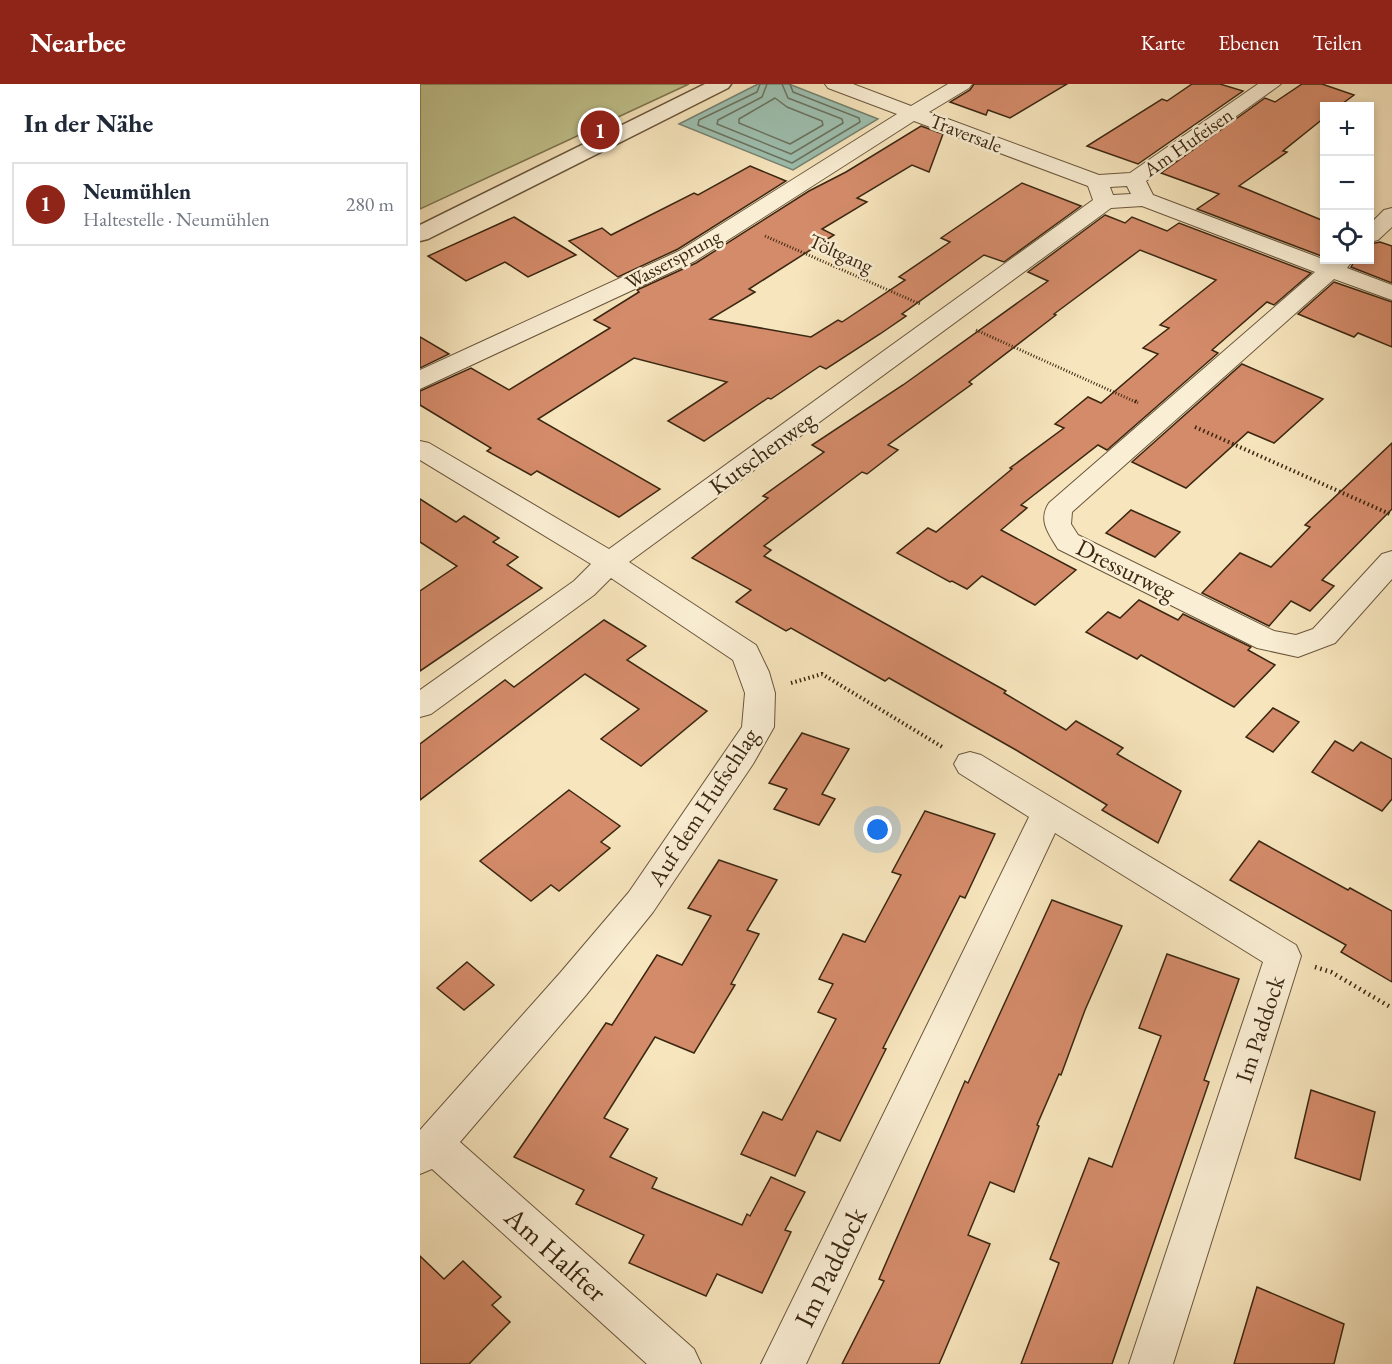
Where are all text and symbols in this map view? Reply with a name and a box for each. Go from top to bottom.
text: Nearbee [30,24,126,60]
text: Karte [1141,29,1185,56]
text: Ebenen [1218,29,1279,56]
text: Teilen [1312,29,1362,56]
street label: Am Hufeisen [1137,101,1238,183]
map controls [1320,102,1374,264]
button: + [1320,102,1374,156]
text: In der Nähe [24,106,153,140]
street label: Traversale [926,107,1006,159]
pin: 1 [580,108,620,152]
button: − [1320,156,1374,210]
text: Neumühlen [83,177,191,206]
text: 1 [40,191,51,217]
text: 280 m [346,191,394,217]
text: Haltestelle · Neumühlen [83,206,270,232]
button: locate [1320,210,1374,264]
street label: Wassersprung [621,223,726,295]
street label: Töltgang [805,227,878,279]
street label: Kutschenweg [703,403,821,501]
street label: Dressurweg [1071,531,1182,608]
street label: Auf dem Hufschlag [639,721,765,892]
your location [863,815,892,844]
street label: Im Paddock [1228,971,1292,1086]
street label: Am Halfter [497,1198,615,1310]
street label: Im Paddock [786,1200,875,1333]

